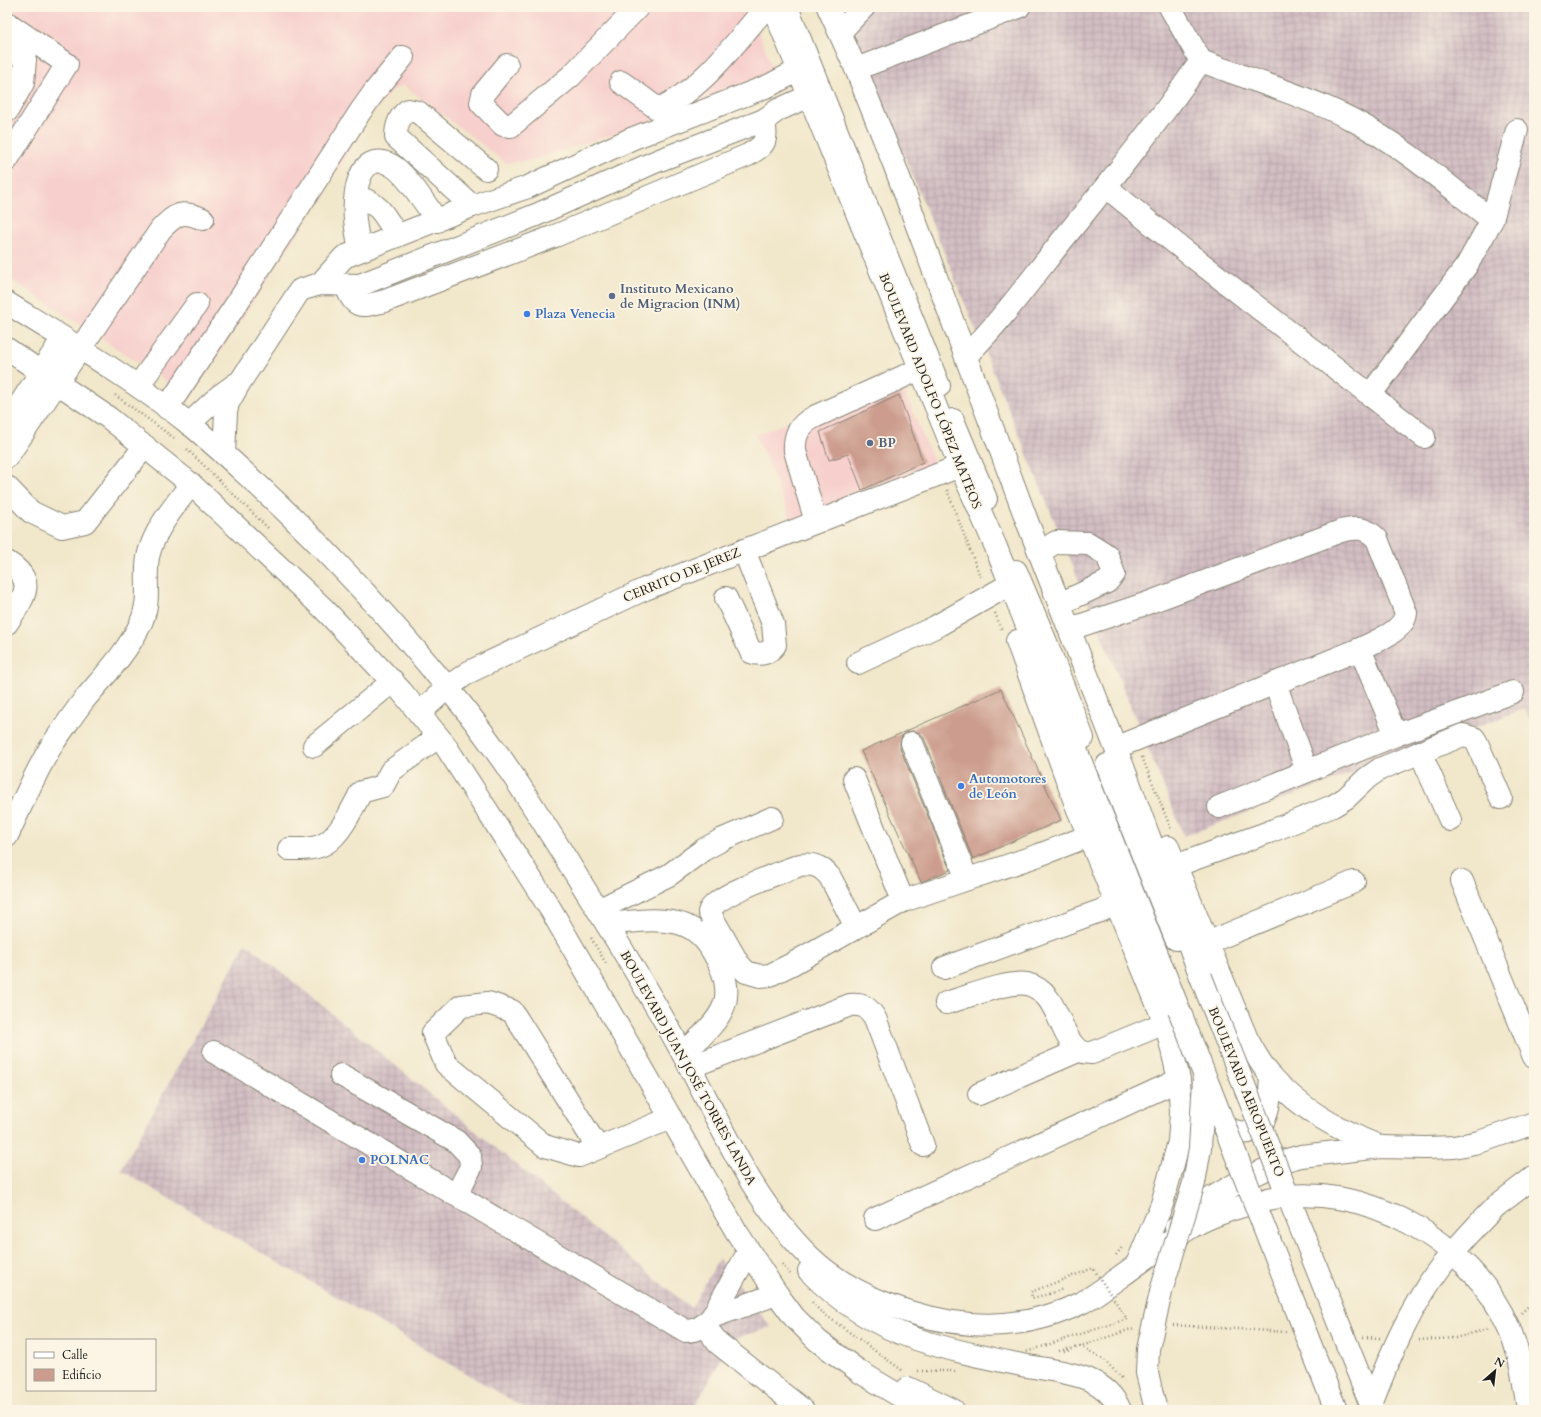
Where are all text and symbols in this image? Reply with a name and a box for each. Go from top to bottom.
street label: BOULEVARD ADOLFO LÓPEZ MATEOS [874,270,986,512]
place label: Instituto Mexicano de Migracion (INM) [620,280,741,313]
marker: Instituto Mexicano de Migracion (INM) [607,291,617,301]
place label: Plaza Venecia [535,305,616,323]
marker: Plaza Venecia [522,309,532,319]
place label: BP [878,434,896,452]
marker: BP [865,438,875,448]
street label: CERRITO DE JEREZ [620,543,744,607]
place label: Automotores de León [969,770,1047,803]
marker: Automotores de León [956,781,966,791]
street label: BOULEVARD JUAN JOSÉ TORRES LANDA [616,947,761,1189]
street label: BOULEVARD AEROPUERTO [1204,1004,1288,1180]
place label: POLNAC [370,1151,429,1169]
marker: POLNAC [357,1155,367,1165]
legend [26,1339,156,1391]
text: Calle [62,1347,88,1363]
north arrow [1475,1351,1515,1391]
text: N [1492,1354,1508,1372]
text: Edificio [62,1367,102,1383]

